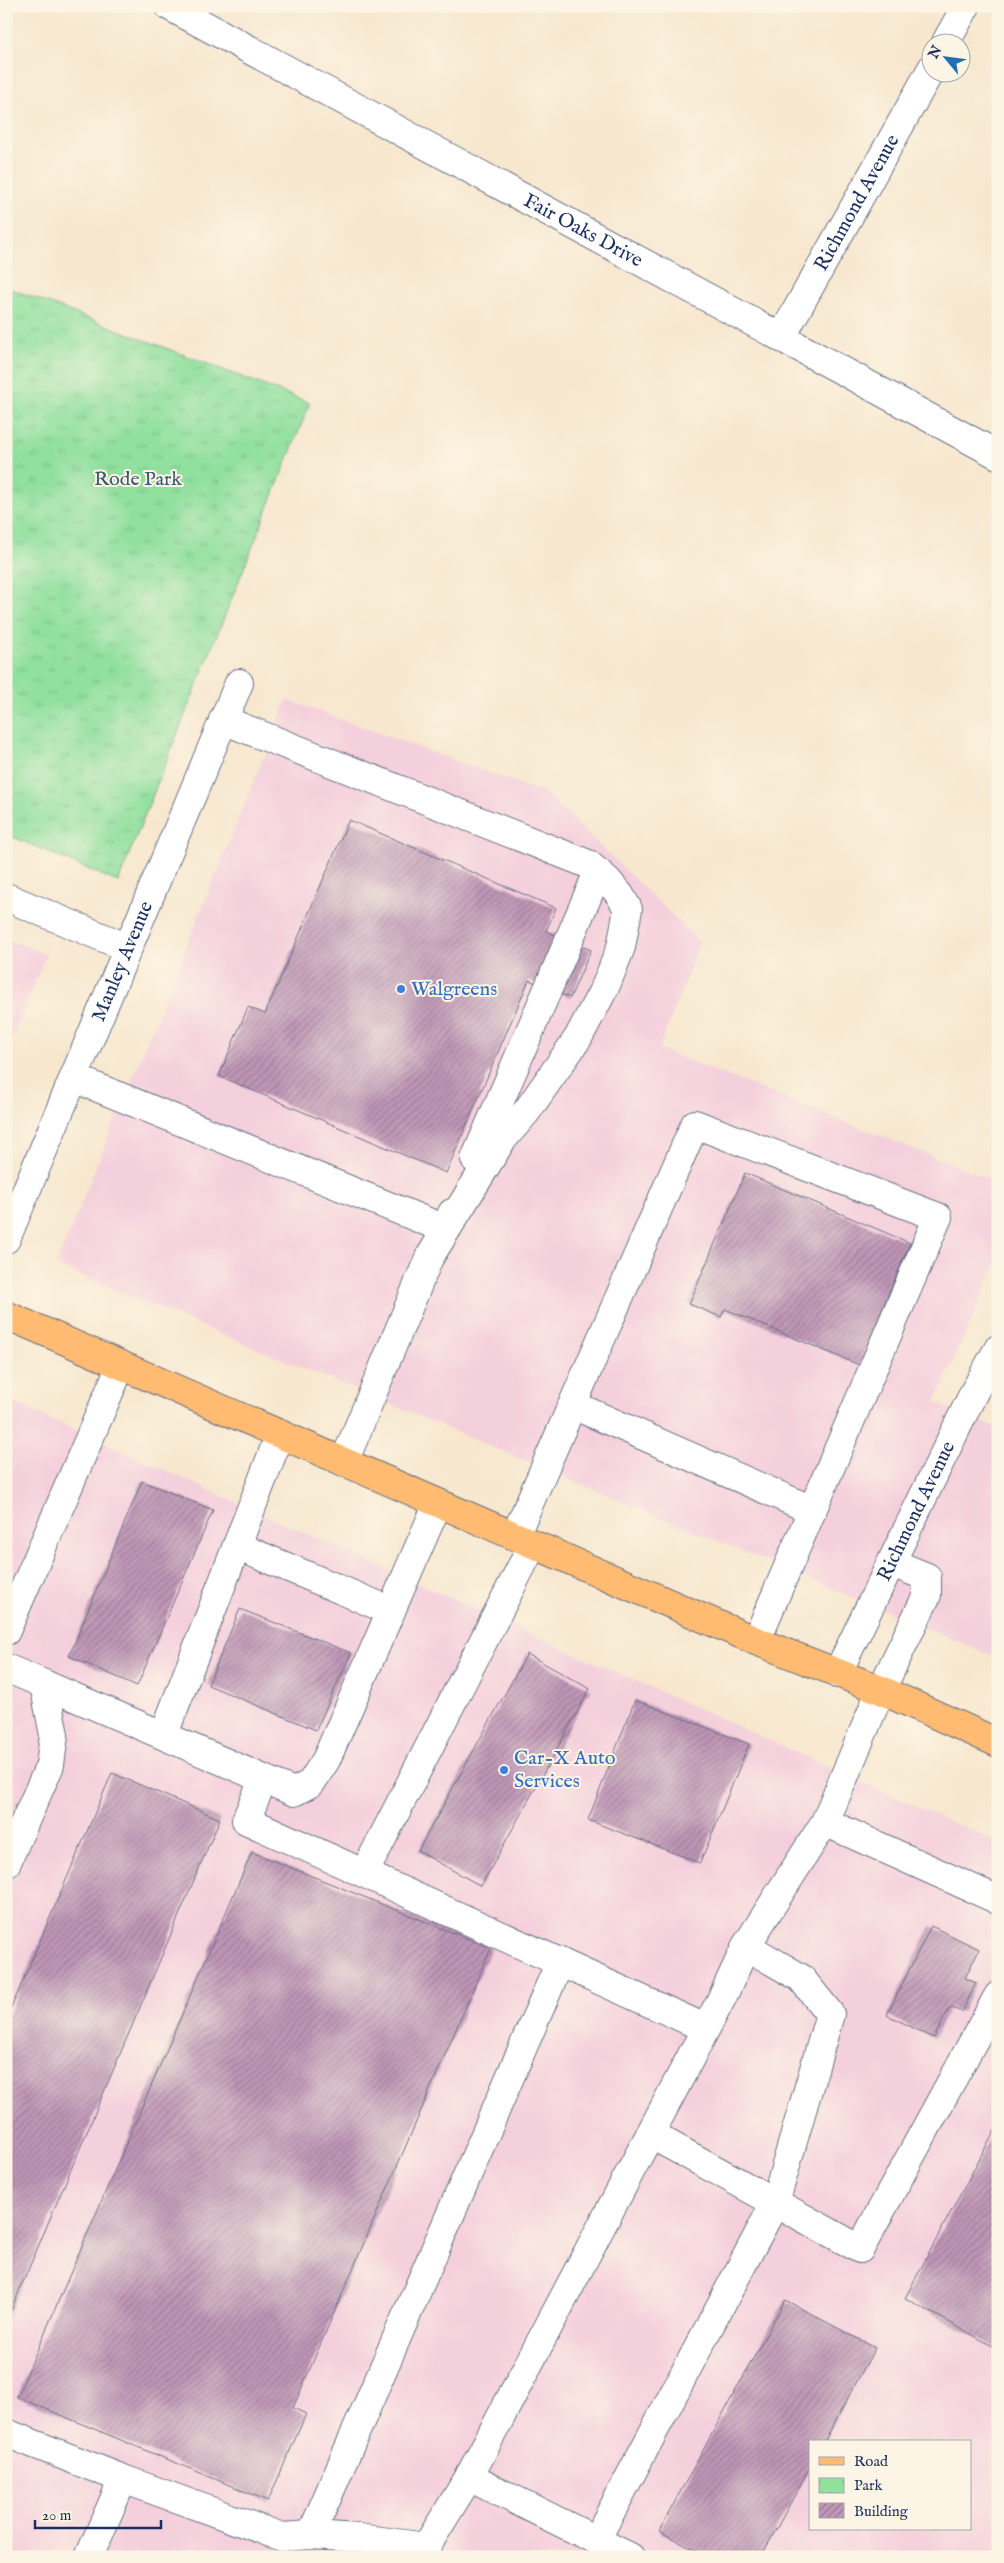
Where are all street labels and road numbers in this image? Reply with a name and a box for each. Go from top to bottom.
street label: Richmond Avenue [808,130,905,275]
street label: Fair Oaks Drive [519,188,647,273]
street label: Manley Avenue [86,897,159,1025]
street label: Richmond Avenue [872,1437,961,1585]

